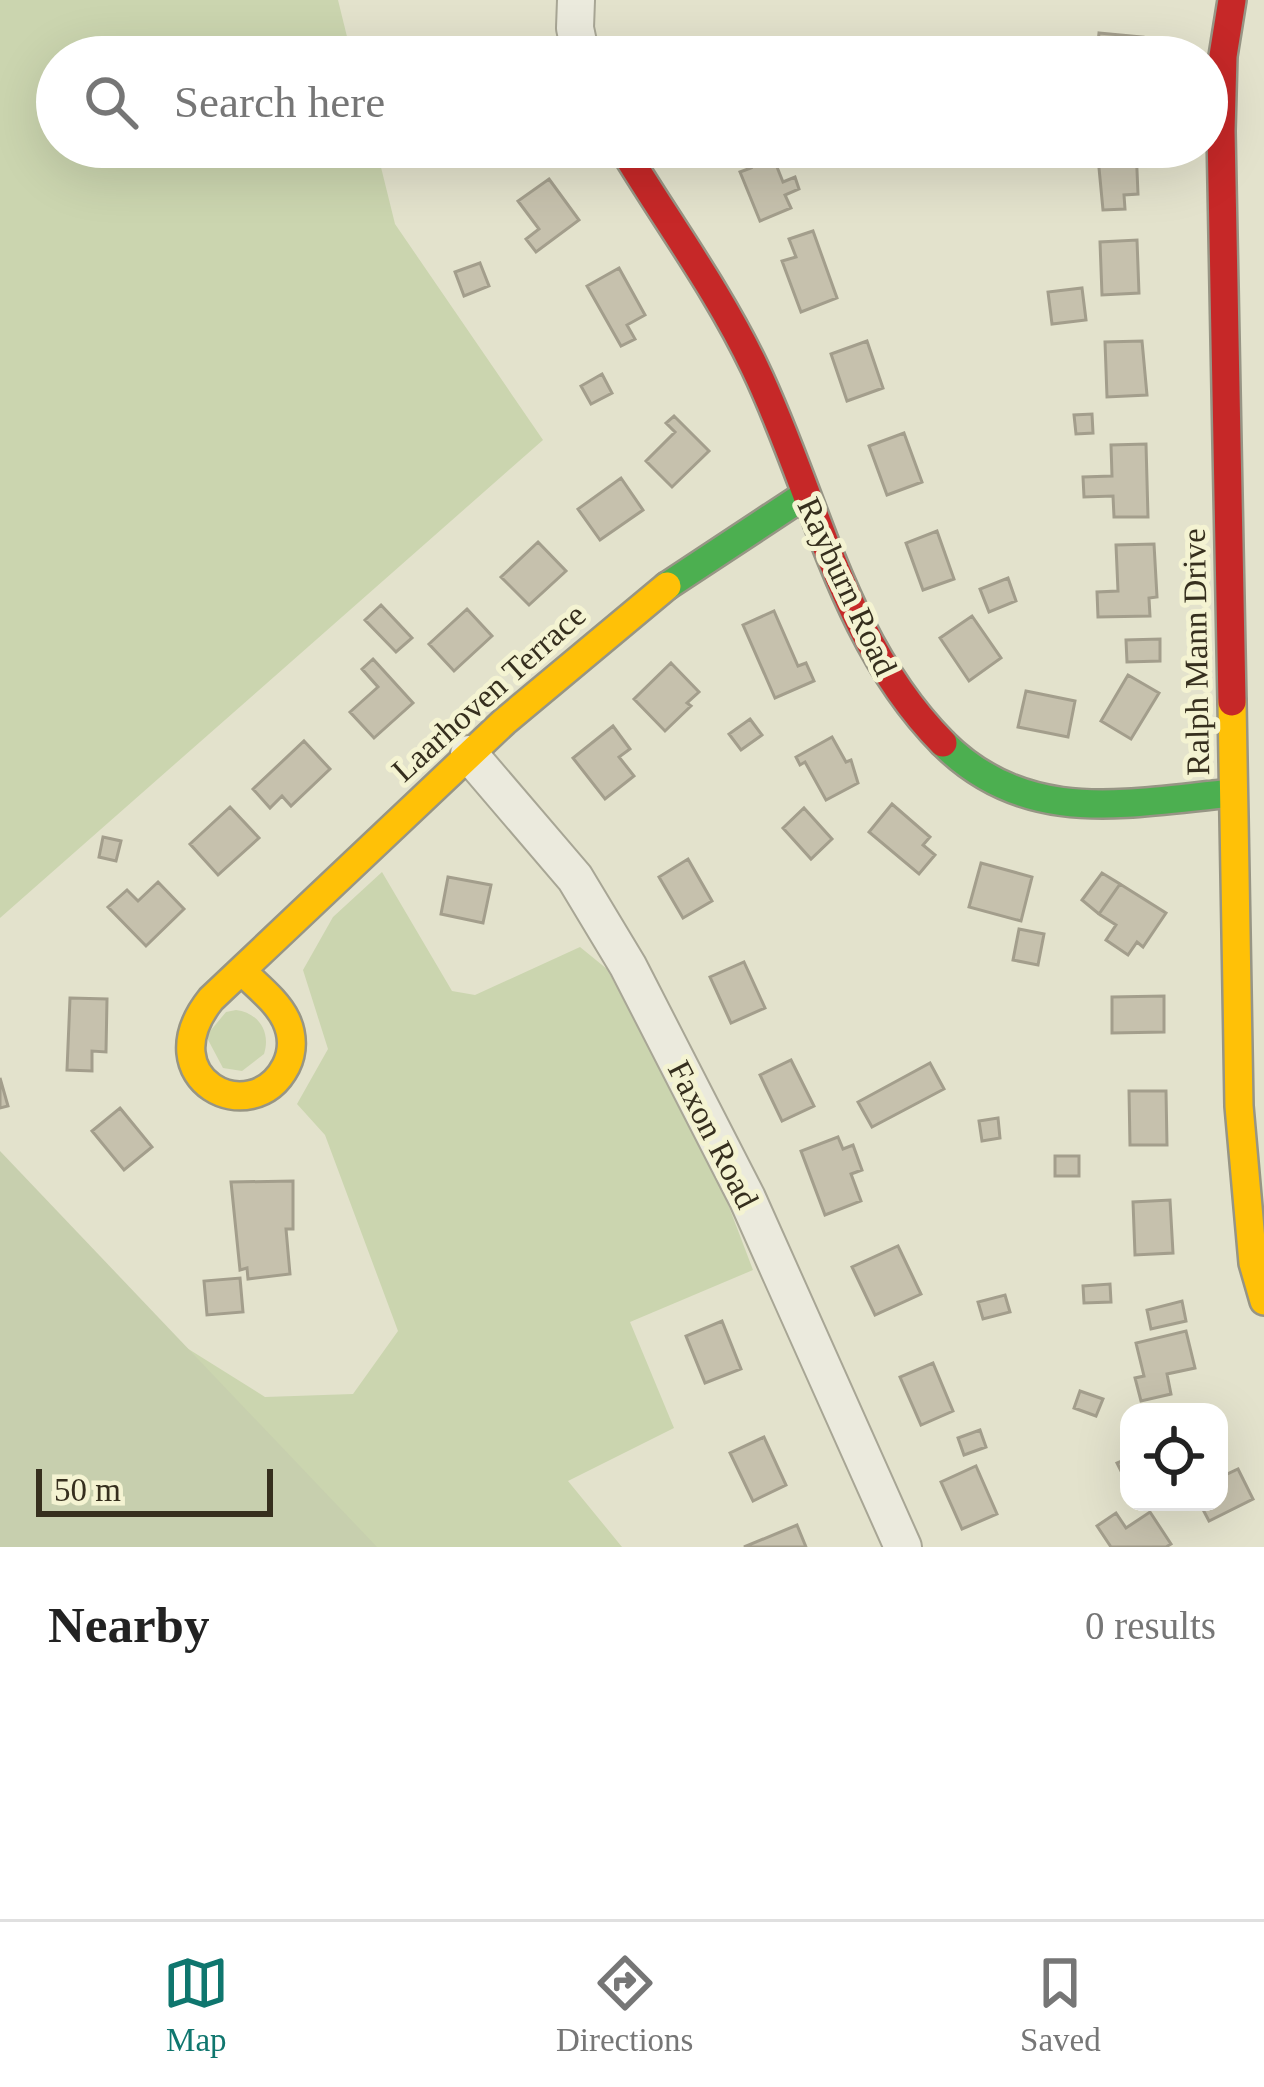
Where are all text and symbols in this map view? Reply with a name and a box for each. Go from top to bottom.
search box [36,36,1228,168]
icon: search [78,69,144,135]
text: Search here [174,77,385,127]
street label: Rayburn Road [790,492,904,681]
street label: Ralph Mann Drive [1176,528,1216,776]
street label: Laarhoven Terrace [385,597,593,789]
street label: Faxon Road [661,1055,766,1215]
map controls [1120,1403,1228,1511]
button: locate [1120,1403,1228,1511]
scale bar [36,1463,273,1516]
text: 50 m [54,1472,121,1508]
text: Nearby [48,1597,209,1653]
text: 0 results [1085,1604,1216,1647]
tab: Map [163,1950,229,2059]
tab: Directions [556,1950,693,2059]
tab: Saved [1020,1950,1101,2059]

